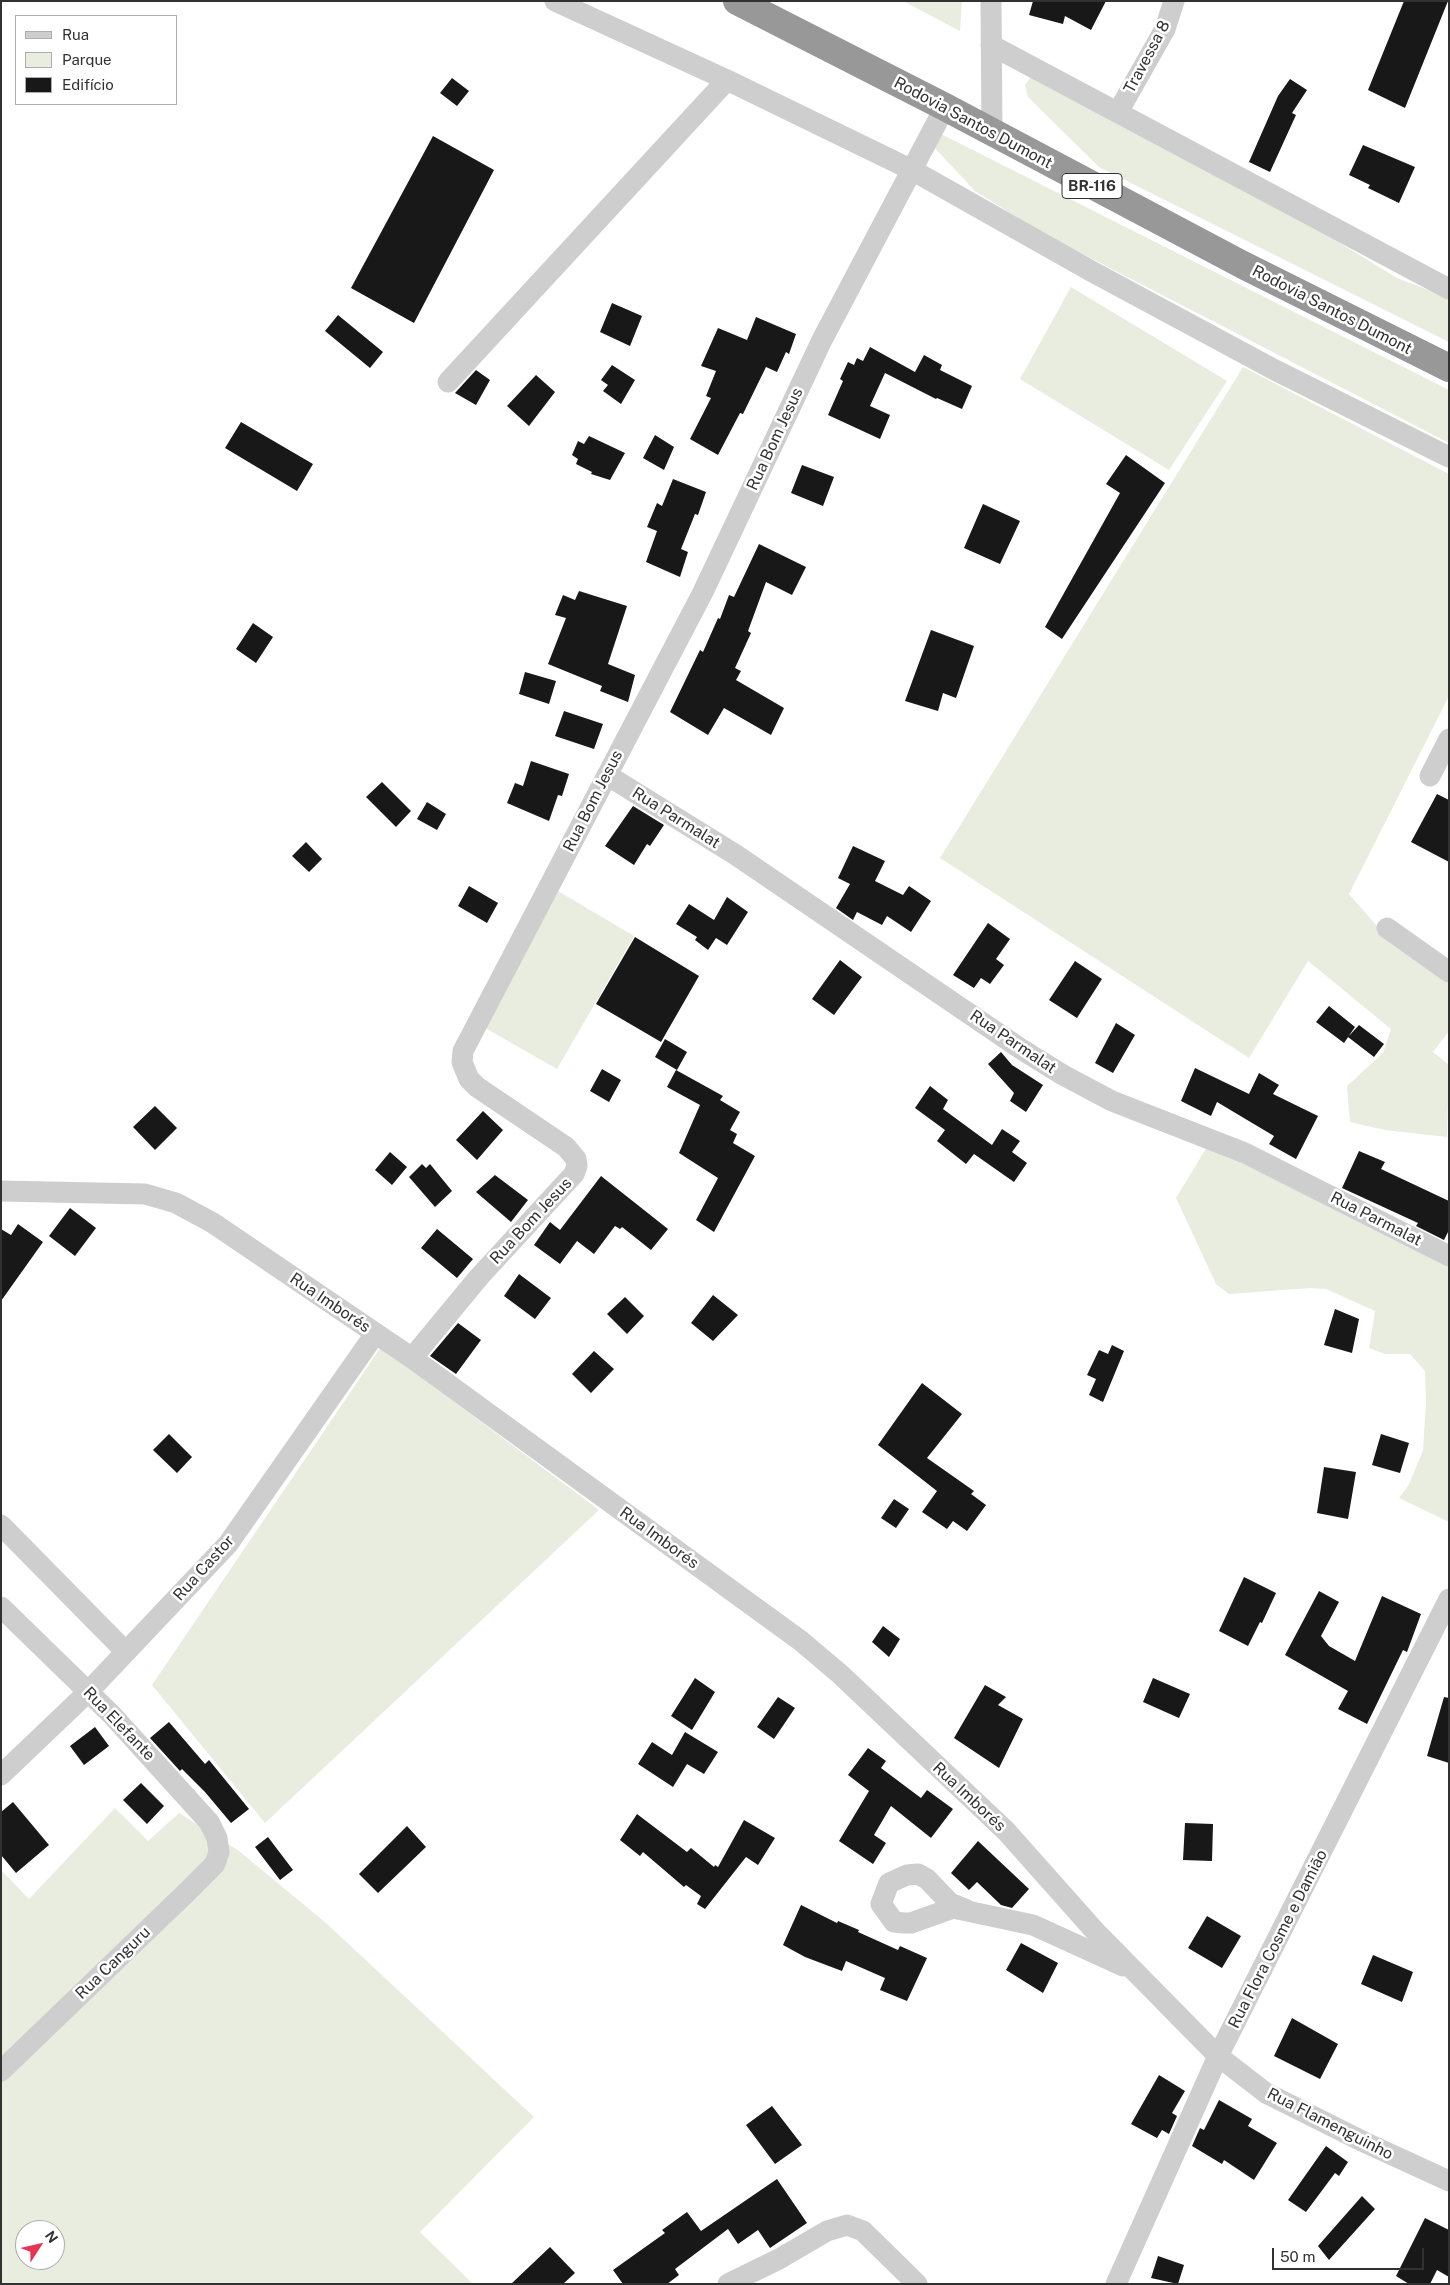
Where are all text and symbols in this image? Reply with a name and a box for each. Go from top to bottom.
legend [15,15,178,105]
street label: Travessa 8 [1120,17,1174,97]
text: Rua [62,26,89,43]
text: Parque [62,51,112,68]
street label: Rodovia Santos Dumont [890,73,1056,173]
text: Edifício [62,76,114,93]
road number: BR-116 [1062,174,1122,198]
street label: Rodovia Santos Dumont [1249,261,1415,359]
street label: Rua Bom Jesus [743,385,807,493]
street label: Rua Bom Jesus [559,747,627,855]
street label: Rua Parmalat [629,783,723,853]
street label: Rua Parmalat [966,1006,1060,1078]
street label: Rua Bom Jesus [486,1174,576,1268]
street label: Rua Parmalat [1327,1188,1425,1250]
street label: Rua Imborés [286,1269,374,1337]
street label: Rua Imborés [616,1503,702,1573]
street label: Rua Castor [170,1531,238,1605]
street label: Rua Elefante [79,1683,159,1765]
street label: Rua Imborés [928,1758,1010,1836]
street label: Rua Flora Cosme e Damião [1225,1846,1331,2032]
street label: Rua Canguru [72,1923,154,2003]
street label: Rua Flamenguinho [1264,2084,1396,2164]
north arrow [15,2220,65,2270]
text: N [42,2228,61,2246]
scale bar [1275,2238,1428,2270]
text: 50 m [1280,2248,1315,2265]

